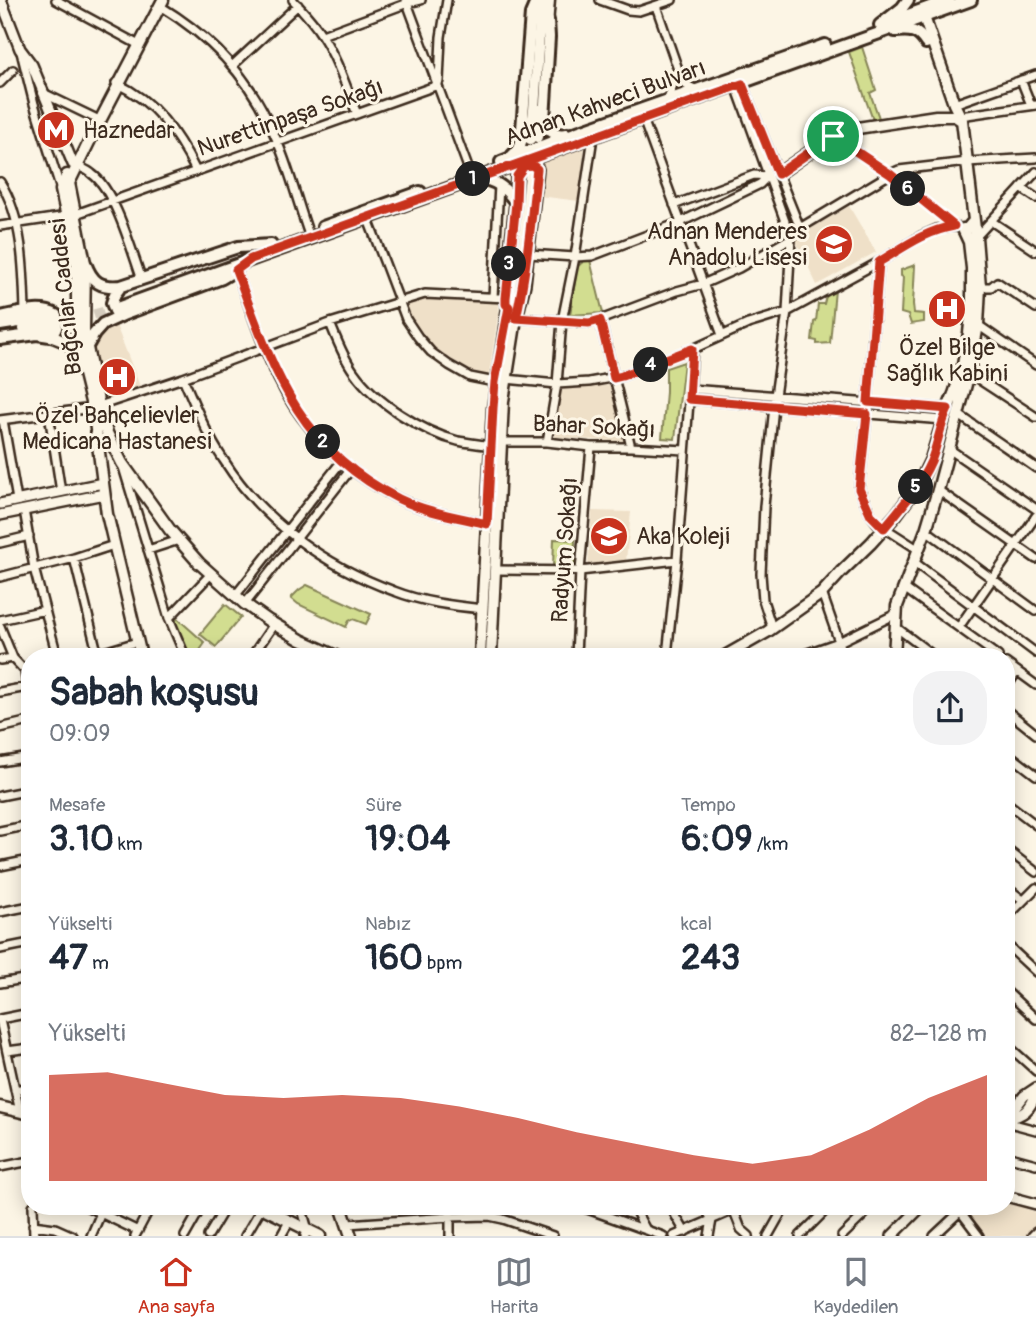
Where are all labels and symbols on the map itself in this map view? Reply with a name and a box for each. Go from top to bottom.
street label: Adnan Kahveci Bulvarı [501,53,710,152]
street label: Nurettinpaşa Sokağı [193,72,387,163]
pin [803,106,863,166]
metro station icon: Haznedar [35,109,77,151]
place label: Haznedar [83,116,175,145]
pin: 1 [456,162,490,196]
pin: 6 [890,172,926,206]
street label: Bağcılar Caddesi [43,217,88,377]
place label: Adnan Menderes Anadolu Lisesi [647,217,807,272]
school or university icon: Adnan Menderes Anadolu Lisesi [813,223,855,265]
pin: 3 [491,246,526,282]
hospital icon: Özel Bilge Sağlık Kabini [926,288,968,330]
place label: Özel Bilge Sağlık Kabini [886,333,1008,388]
pin: 4 [634,348,668,382]
hospital icon: Özel Bahçelievler Medicana Hastanesi [96,356,138,398]
place label: Özel Bahçelievler Medicana Hastanesi [22,401,212,456]
street label: Bahar Sokağı [532,409,656,444]
pin: 2 [306,424,340,460]
pin: 5 [898,470,934,504]
street label: Radyum Sokağı [545,476,584,624]
school or university icon: Aka Koleji [588,515,630,557]
place label: Aka Koleji [636,522,730,551]

